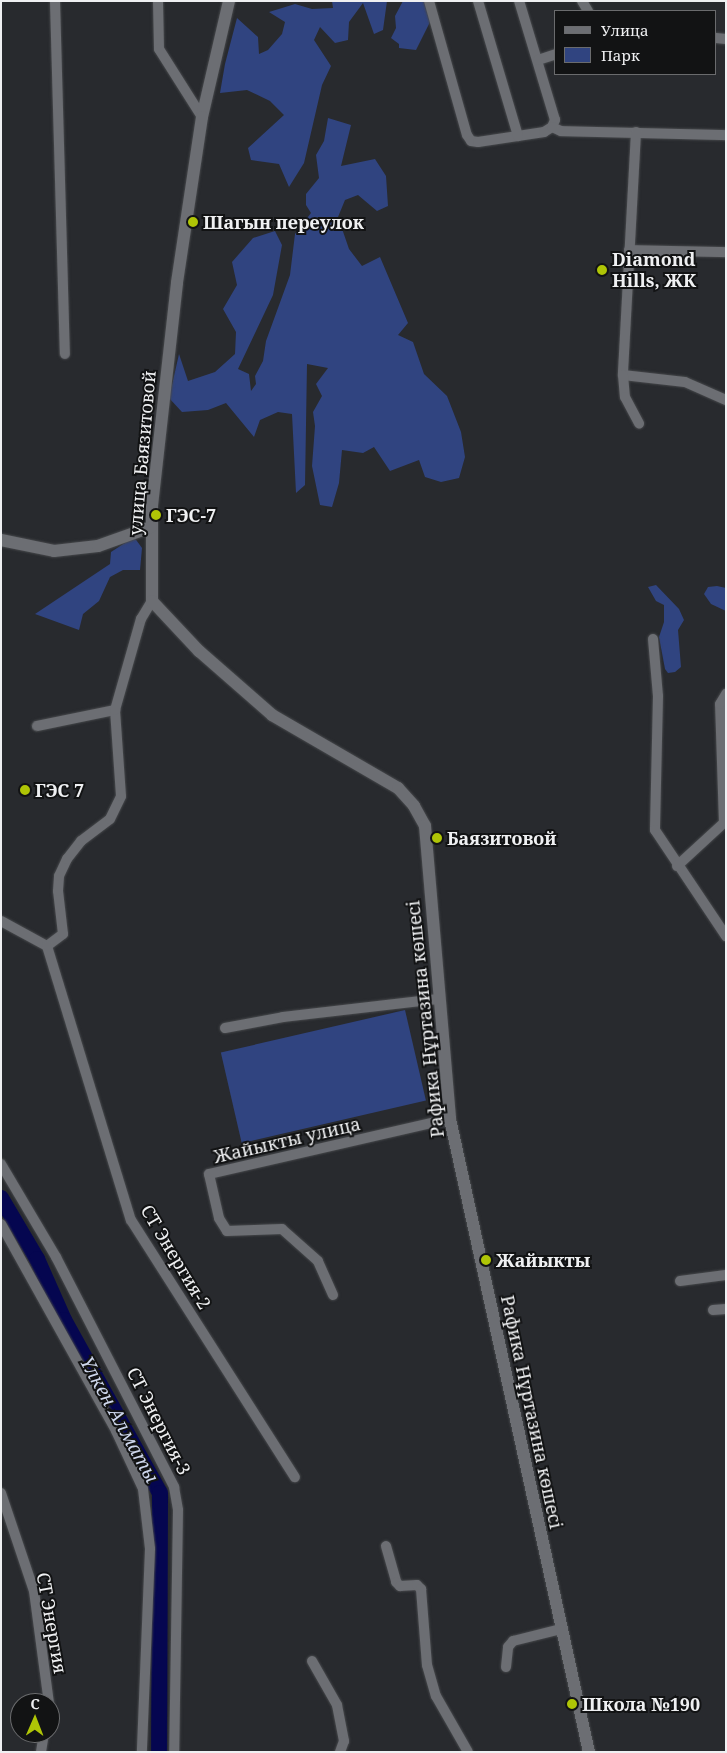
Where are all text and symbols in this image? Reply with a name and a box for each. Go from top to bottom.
legend [554,10,717,75]
text: Улица [601,20,649,40]
text: Парк [601,45,640,65]
place label: Шагын переулок [203,211,364,233]
marker: Шагын переулок [187,216,199,228]
place label: Diamond Hills, ЖК [612,249,696,292]
marker: Diamond Hills, ЖК [596,264,608,276]
street label: улица Баязитовой [124,370,160,536]
place label: ГЭС-7 [166,504,216,526]
marker: ГЭС-7 [150,509,162,521]
place label: ГЭС 7 [35,779,84,801]
marker: ГЭС 7 [19,784,31,796]
place label: Баязитовой [447,827,556,849]
marker: Баязитовой [431,832,443,844]
street label: Рафика Нұртазина көшесі [402,899,448,1139]
street label: Жайыкты улица [211,1113,363,1167]
street label: СТ Энергия-2 [136,1201,216,1313]
place label: Жайыкты [496,1249,590,1271]
marker: Жайыкты [480,1254,492,1266]
street label: Рафика Нұртазина көшесі [497,1293,567,1531]
water label: Үлкен Алматы [75,1353,163,1487]
street label: СТ Энергия-3 [123,1364,195,1478]
street label: СТ Энергия [32,1571,72,1675]
north arrow [10,1693,60,1743]
place label: Школа №190 [582,1693,700,1715]
text: С [30,1694,40,1713]
marker: Школа №190 [566,1698,578,1710]

